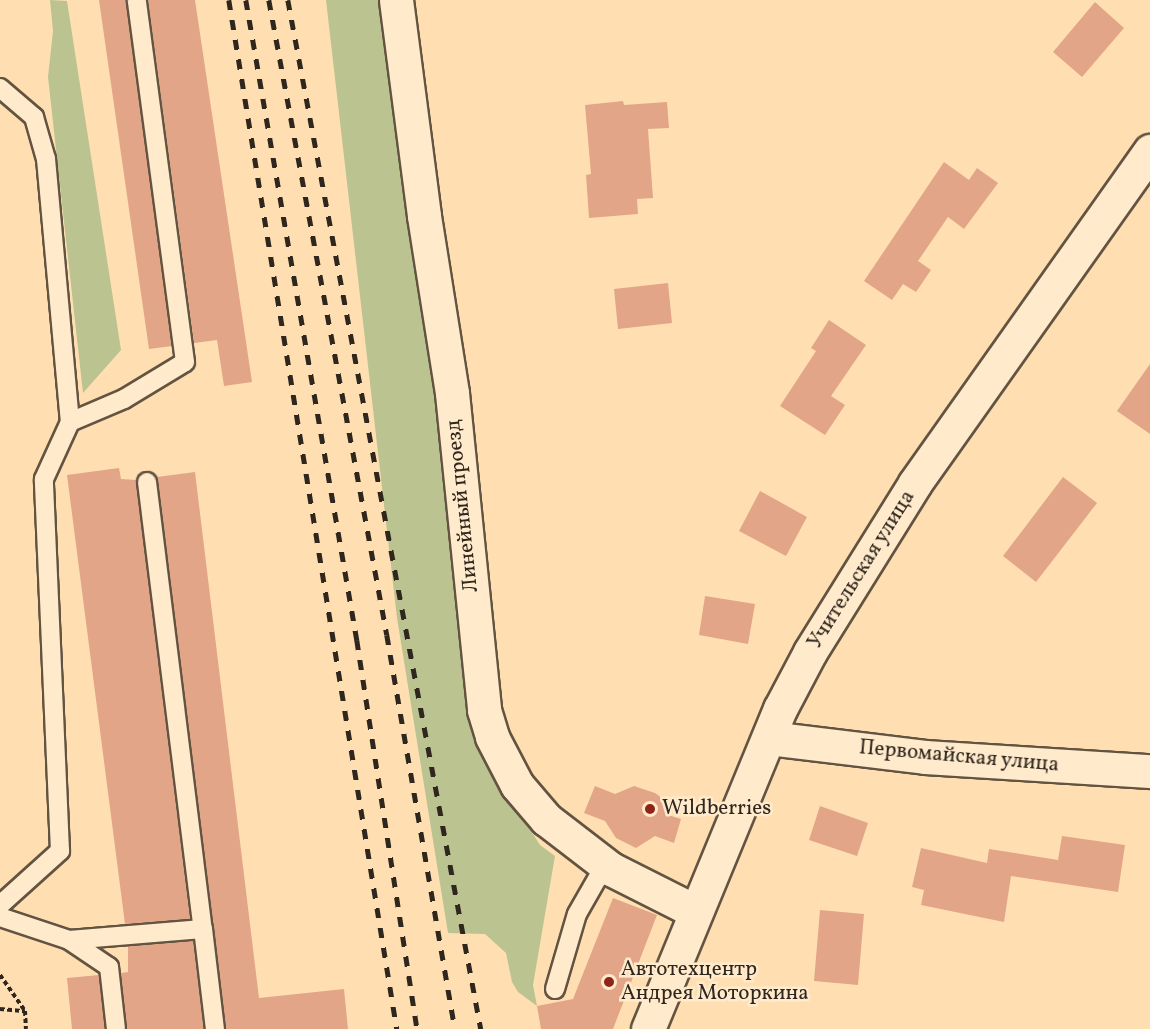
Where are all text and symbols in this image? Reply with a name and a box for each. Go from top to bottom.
street label: Линейный проезд [441,418,485,594]
street label: Учительская улица [803,486,921,654]
street label: Первомайская улица [858,736,1060,778]
place label: Wildberries [662,796,771,822]
marker: Wildberries [643,802,657,816]
place label: Автотехцентр Андрея Моторкина [621,957,809,1007]
marker: Автотехцентр Андрея Моторкина [602,975,616,989]

